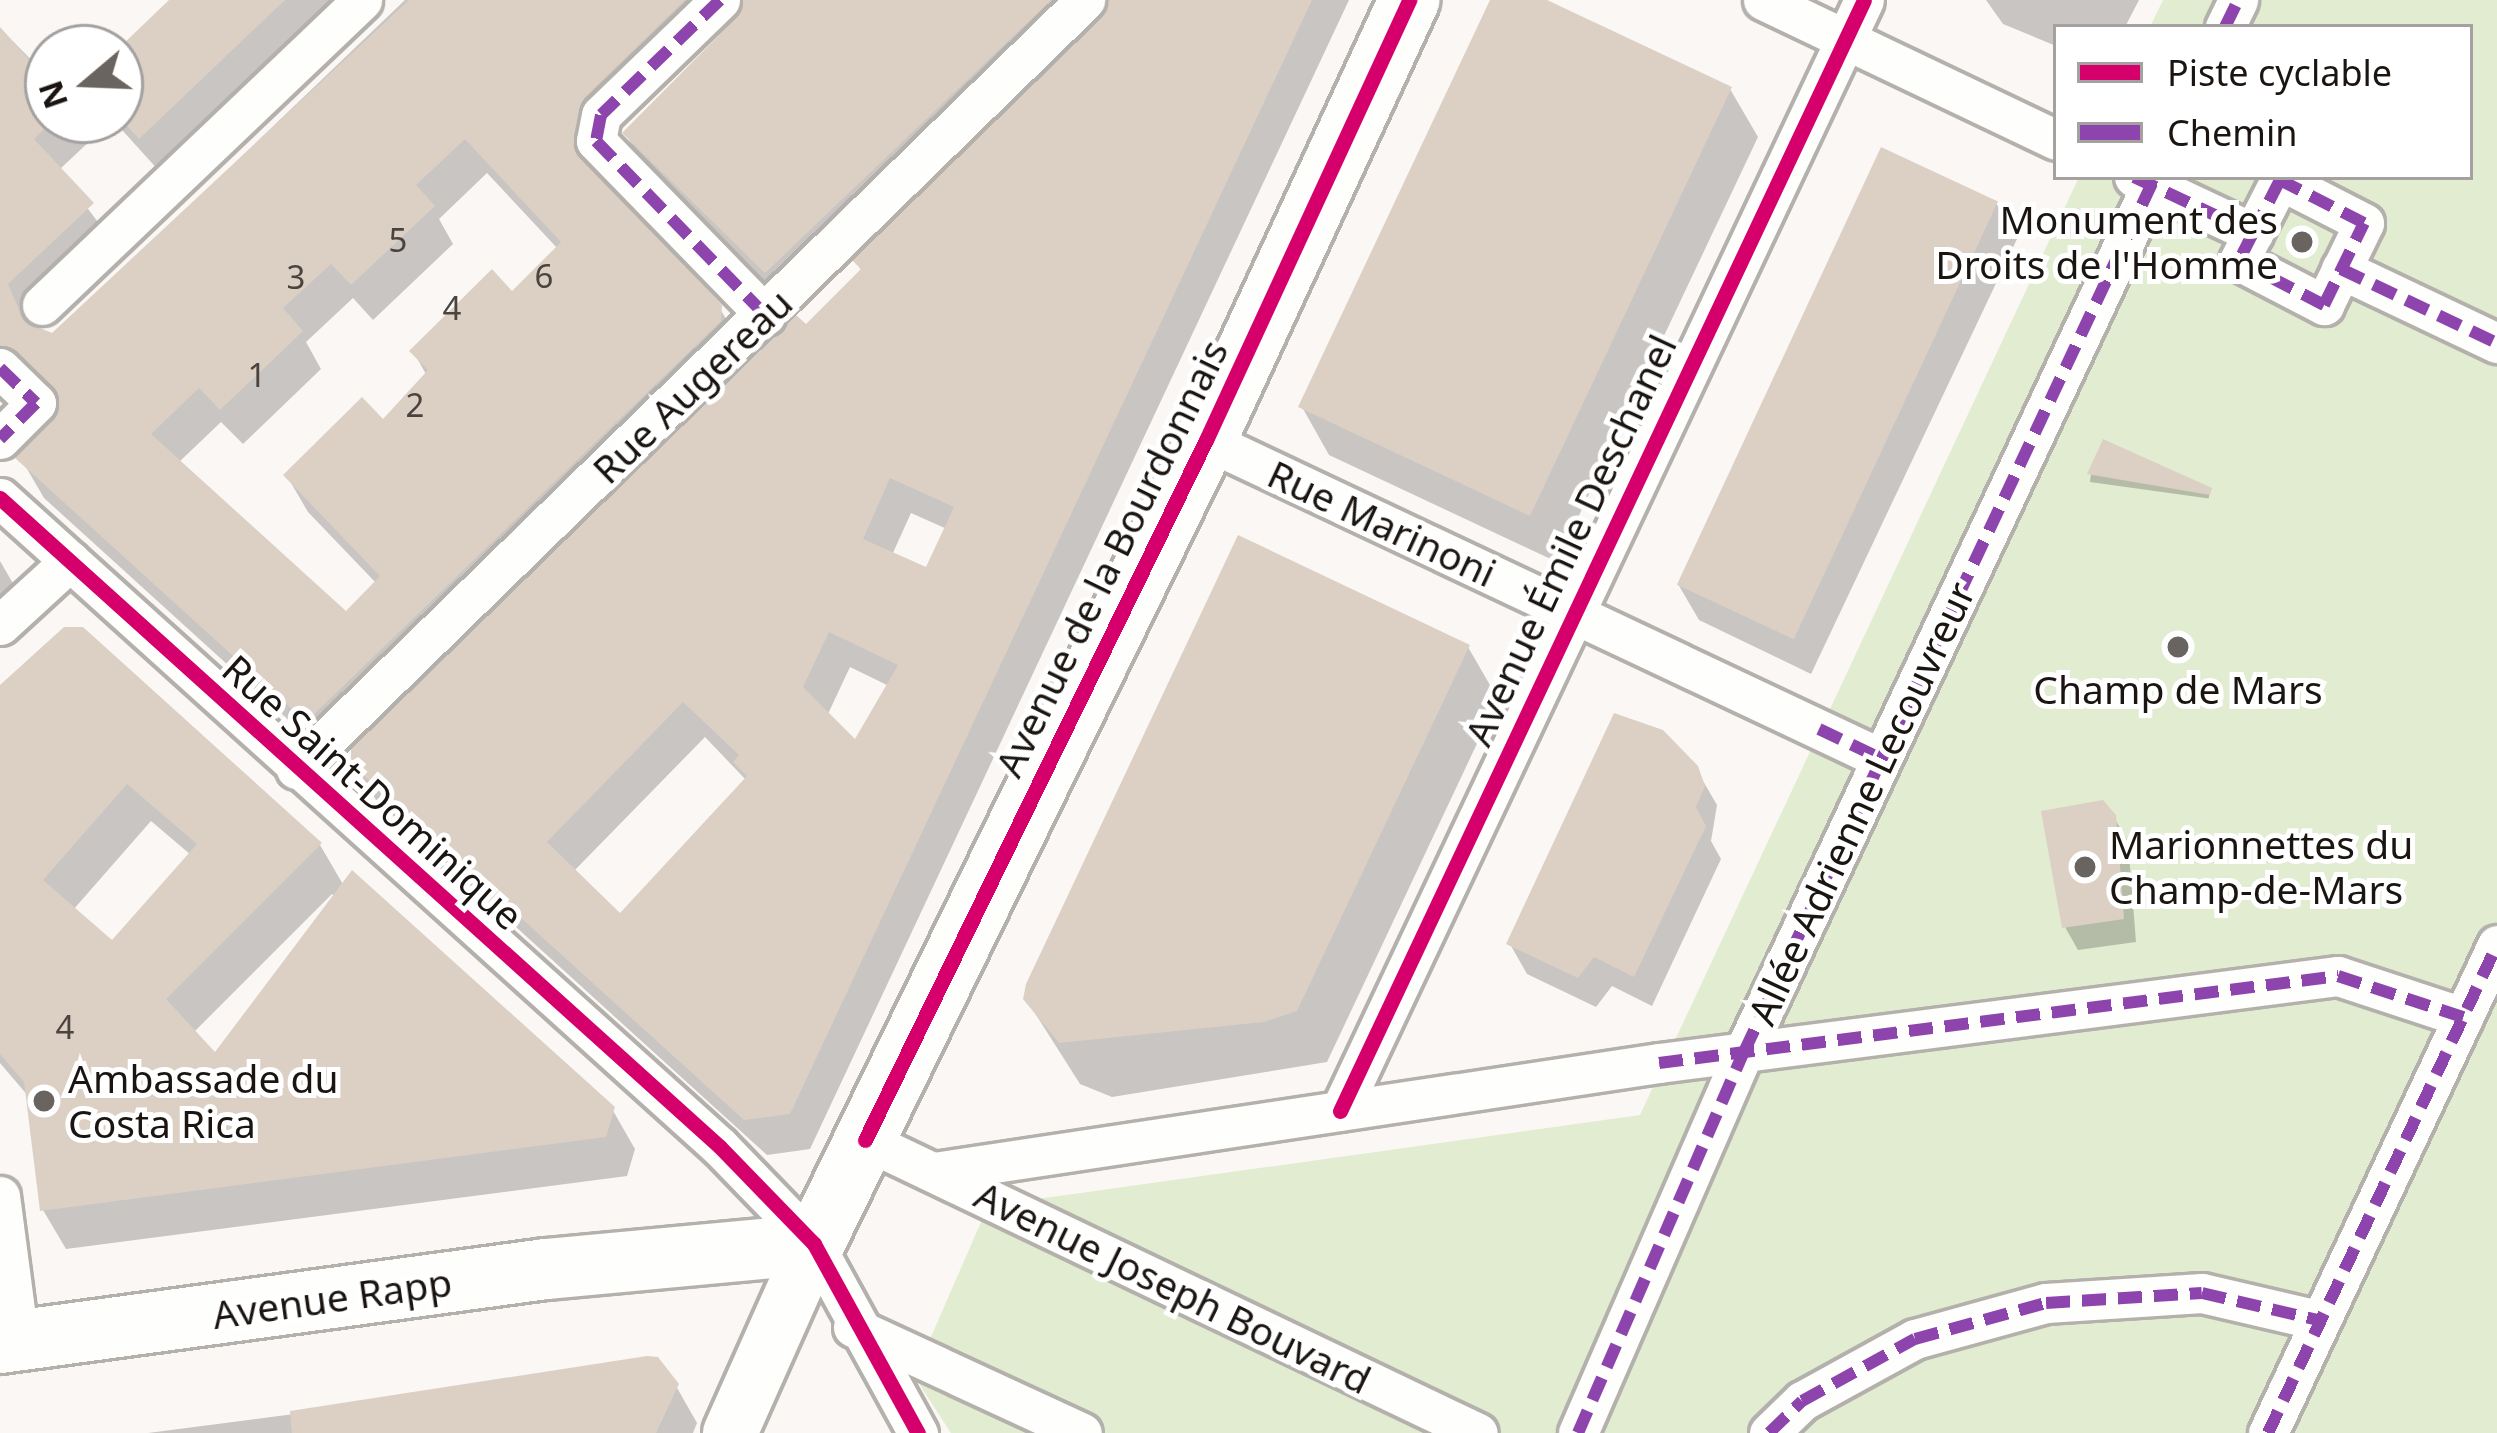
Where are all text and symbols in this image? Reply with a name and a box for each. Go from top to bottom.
north arrow [24,24,144,144]
legend [2053,24,2473,180]
text: Piste cyclable [2167,48,2392,97]
text: N [27,75,78,115]
text: Chemin [2167,108,2298,157]
place label: Monument des Droits de l'Homme [1935,197,2278,288]
house number: 5 [389,220,407,260]
marker: Monument des Droits de l'Homme [2289,229,2315,255]
house number: 6 [535,256,553,296]
house number: 3 [287,257,305,297]
street label: Rue Augereau [583,279,801,493]
house number: 4 [443,288,461,328]
street label: Avenue Émile Deschanel [1454,327,1686,753]
street label: Avenue de la Bourdonnais [985,332,1237,784]
house number: 1 [248,355,266,395]
house number: 2 [406,385,424,425]
street label: Rue Marinoni [1261,450,1503,596]
street label: Allée Adrienne Lecouvreur [1738,574,1984,1032]
marker: Champ de Mars [2165,634,2191,660]
street label: Rue Saint-Dominique [213,645,533,939]
place label: Champ de Mars [2033,666,2323,712]
place label: Marionnettes du Champ-de-Mars [2109,822,2413,913]
marker: Marionnettes du Champ-de-Mars [2072,854,2098,880]
house number: 4 [56,1007,74,1047]
place label: Ambassade du Costa Rica [68,1056,339,1147]
marker: Ambassade du Costa Rica [31,1088,57,1114]
street label: Avenue Joseph Bouvard [968,1171,1378,1403]
street label: Avenue Rapp [209,1258,455,1338]

